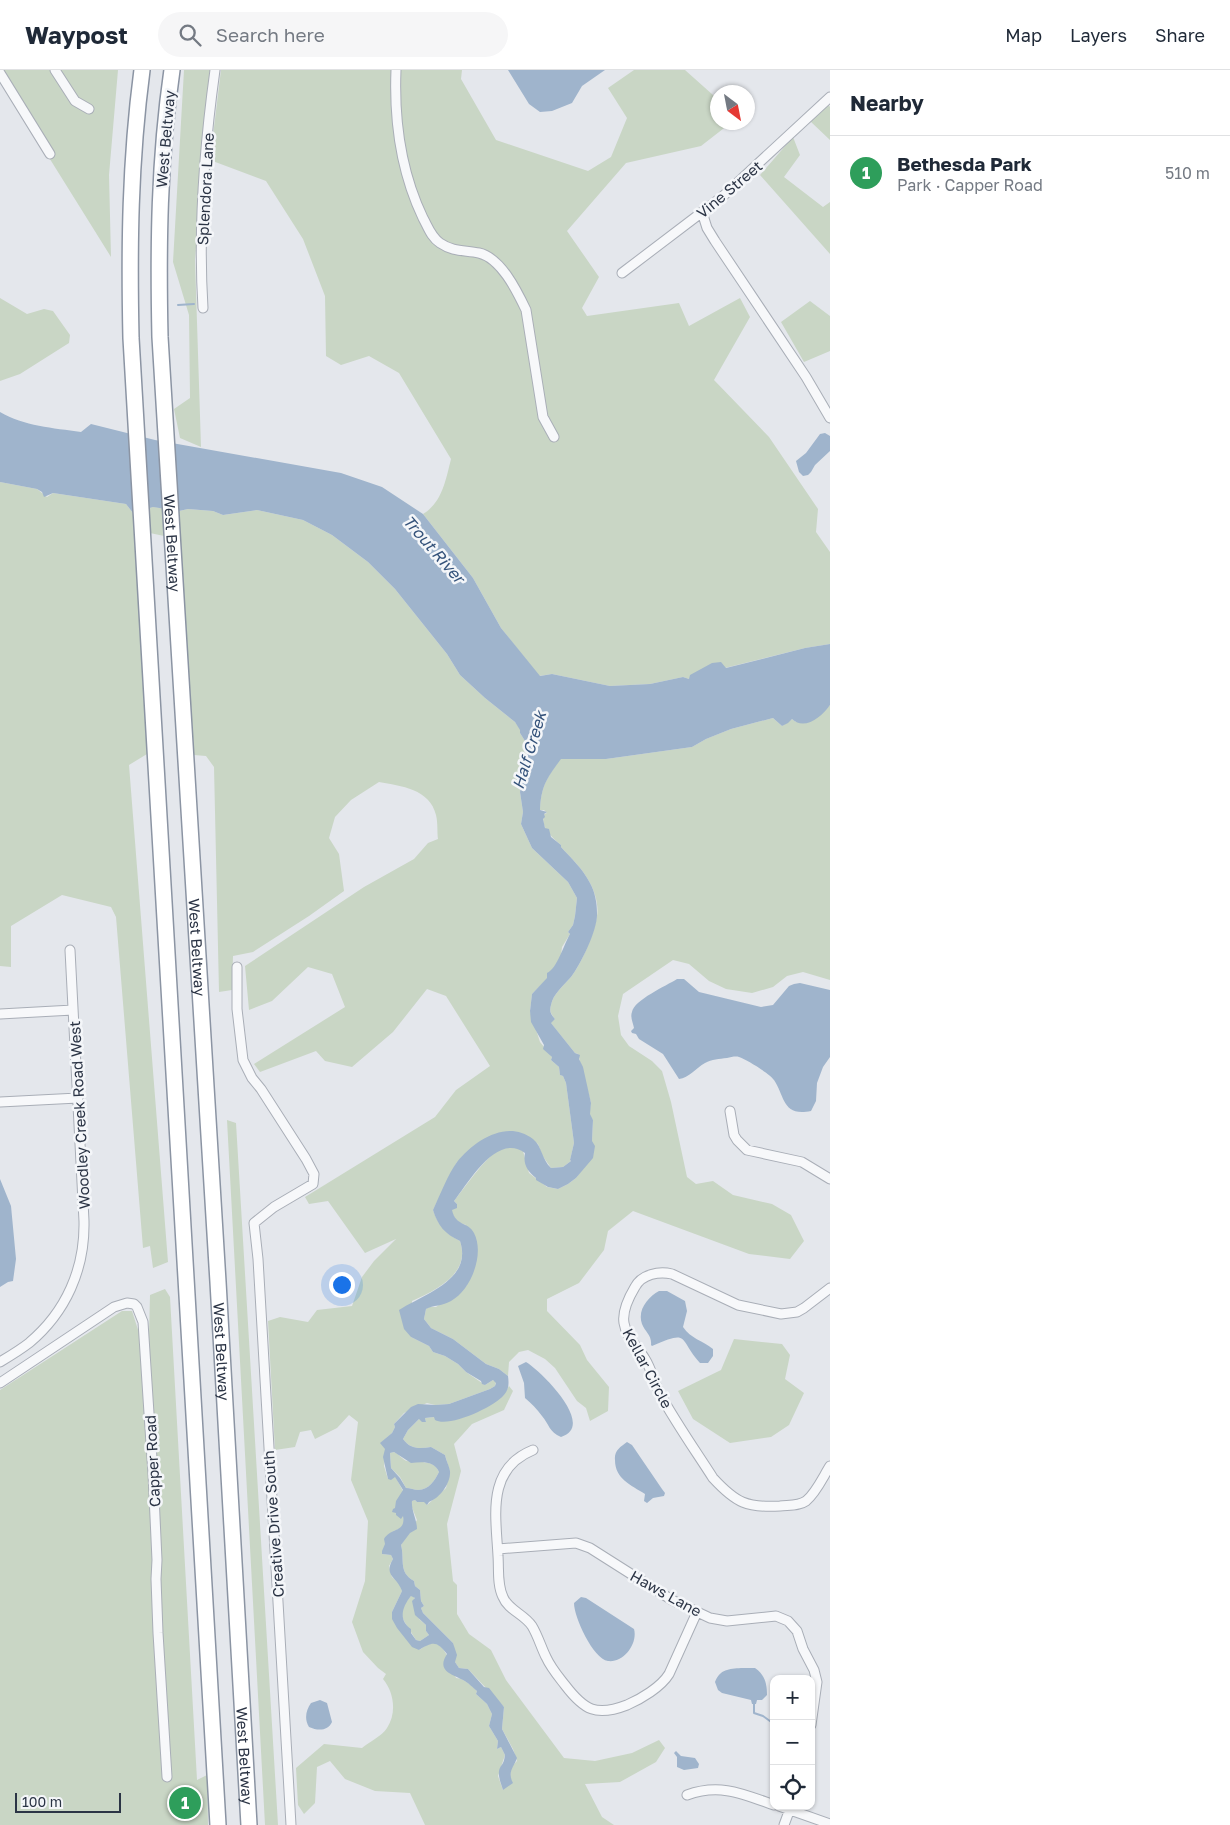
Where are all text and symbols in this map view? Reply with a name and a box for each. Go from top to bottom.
search box [158,12,508,57]
text: Waypost [25,20,128,49]
icon: search [176,21,204,49]
text: Search here [216,23,325,46]
text: Map [1005,24,1042,46]
text: Layers [1070,24,1127,46]
text: Share [1155,24,1205,46]
north arrow [710,85,755,130]
street label: West Beltway [152,89,178,189]
text: Nearby [850,90,924,116]
street label: Splendora Lane [193,132,217,246]
text: Bethesda Park [897,152,1032,175]
street label: Vine Street [693,156,765,222]
text: 1 [862,163,870,183]
text: 510 m [1165,163,1210,183]
text: Park · Capper Road [897,175,1043,195]
street label: West Beltway [161,493,185,593]
water label: Trout River [399,511,471,589]
water label: Half Creek [508,707,551,791]
street label: West Beltway [185,898,209,997]
street label: Woodley Creek Road West [65,1020,93,1210]
your location [329,1272,355,1298]
street label: West Beltway [210,1302,234,1402]
street label: Kellar Circle [619,1325,677,1411]
street label: Capper Road [141,1414,163,1508]
street label: Creative Drive South [259,1450,287,1598]
street label: Haws Lane [627,1566,705,1620]
map controls [770,1675,815,1810]
button: + [770,1675,815,1720]
street label: West Beltway [233,1706,257,1806]
button: − [770,1720,815,1765]
button: locate [770,1765,815,1810]
pin: 1 [169,1784,201,1822]
scale bar [15,1790,121,1813]
text: 100 m [22,1793,62,1810]

